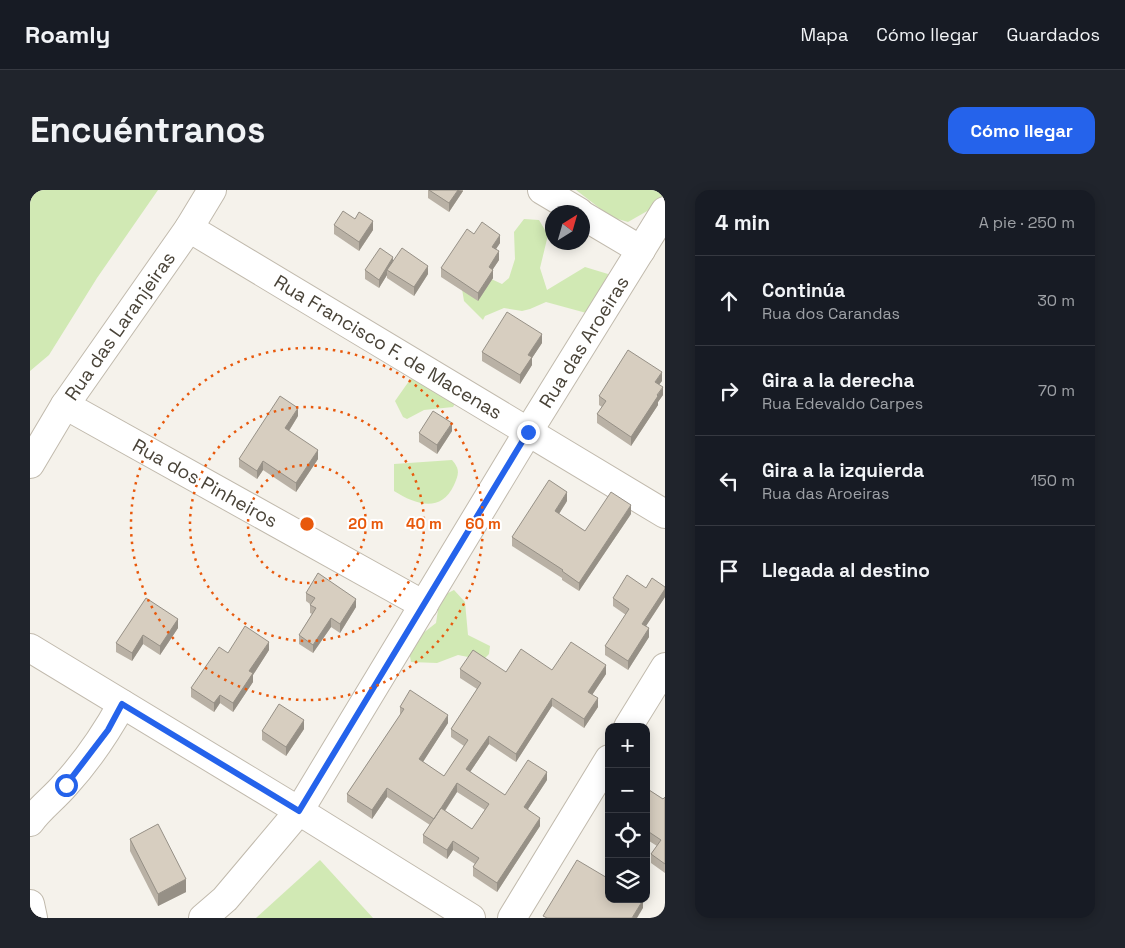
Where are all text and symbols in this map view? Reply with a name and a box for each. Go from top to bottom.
text: Roamly [25,19,110,50]
text: Mapa [800,23,848,46]
text: Cómo llegar [876,23,978,46]
text: Guardados [1006,23,1100,46]
button: Cómo llegar [948,107,1095,154]
text: Encuéntranos [30,108,265,152]
north arrow [545,205,590,250]
text: 4 min [715,209,770,236]
text: A pie · 250 m [979,212,1075,233]
street label: Rua das Laranjeiras [59,247,181,405]
street label: Rua Francisco F. de Macenas [269,269,507,425]
street label: Rua das Aroeiras [533,271,635,413]
text: Continúa [762,278,845,303]
icon: ahead [715,287,743,315]
text: 30 m [1037,290,1075,311]
text: Rua dos Carandas [762,303,900,324]
text: Gira a la derecha [762,368,914,393]
icon: right [715,377,743,405]
text: 70 m [1038,380,1075,401]
text: Rua Edevaldo Carpes [762,393,923,414]
route end [517,421,540,444]
street label: Rua dos Pinheiros [128,433,282,533]
text: Gira a la izquierda [762,458,924,483]
icon: left [715,467,743,495]
text: 150 m [1031,470,1075,491]
text: Rua das Aroeiras [762,483,889,504]
text: 20 m [348,514,384,533]
text: 40 m [406,514,442,533]
text: 60 m [465,514,501,533]
centre of rings [298,515,316,533]
icon: arrive [715,557,743,585]
text: Llegada al destino [762,558,930,583]
map controls [605,723,650,903]
button: + [605,723,650,768]
button: − [605,768,650,813]
route start [55,774,78,797]
button: locate [605,813,650,858]
button: layers [605,858,650,903]

